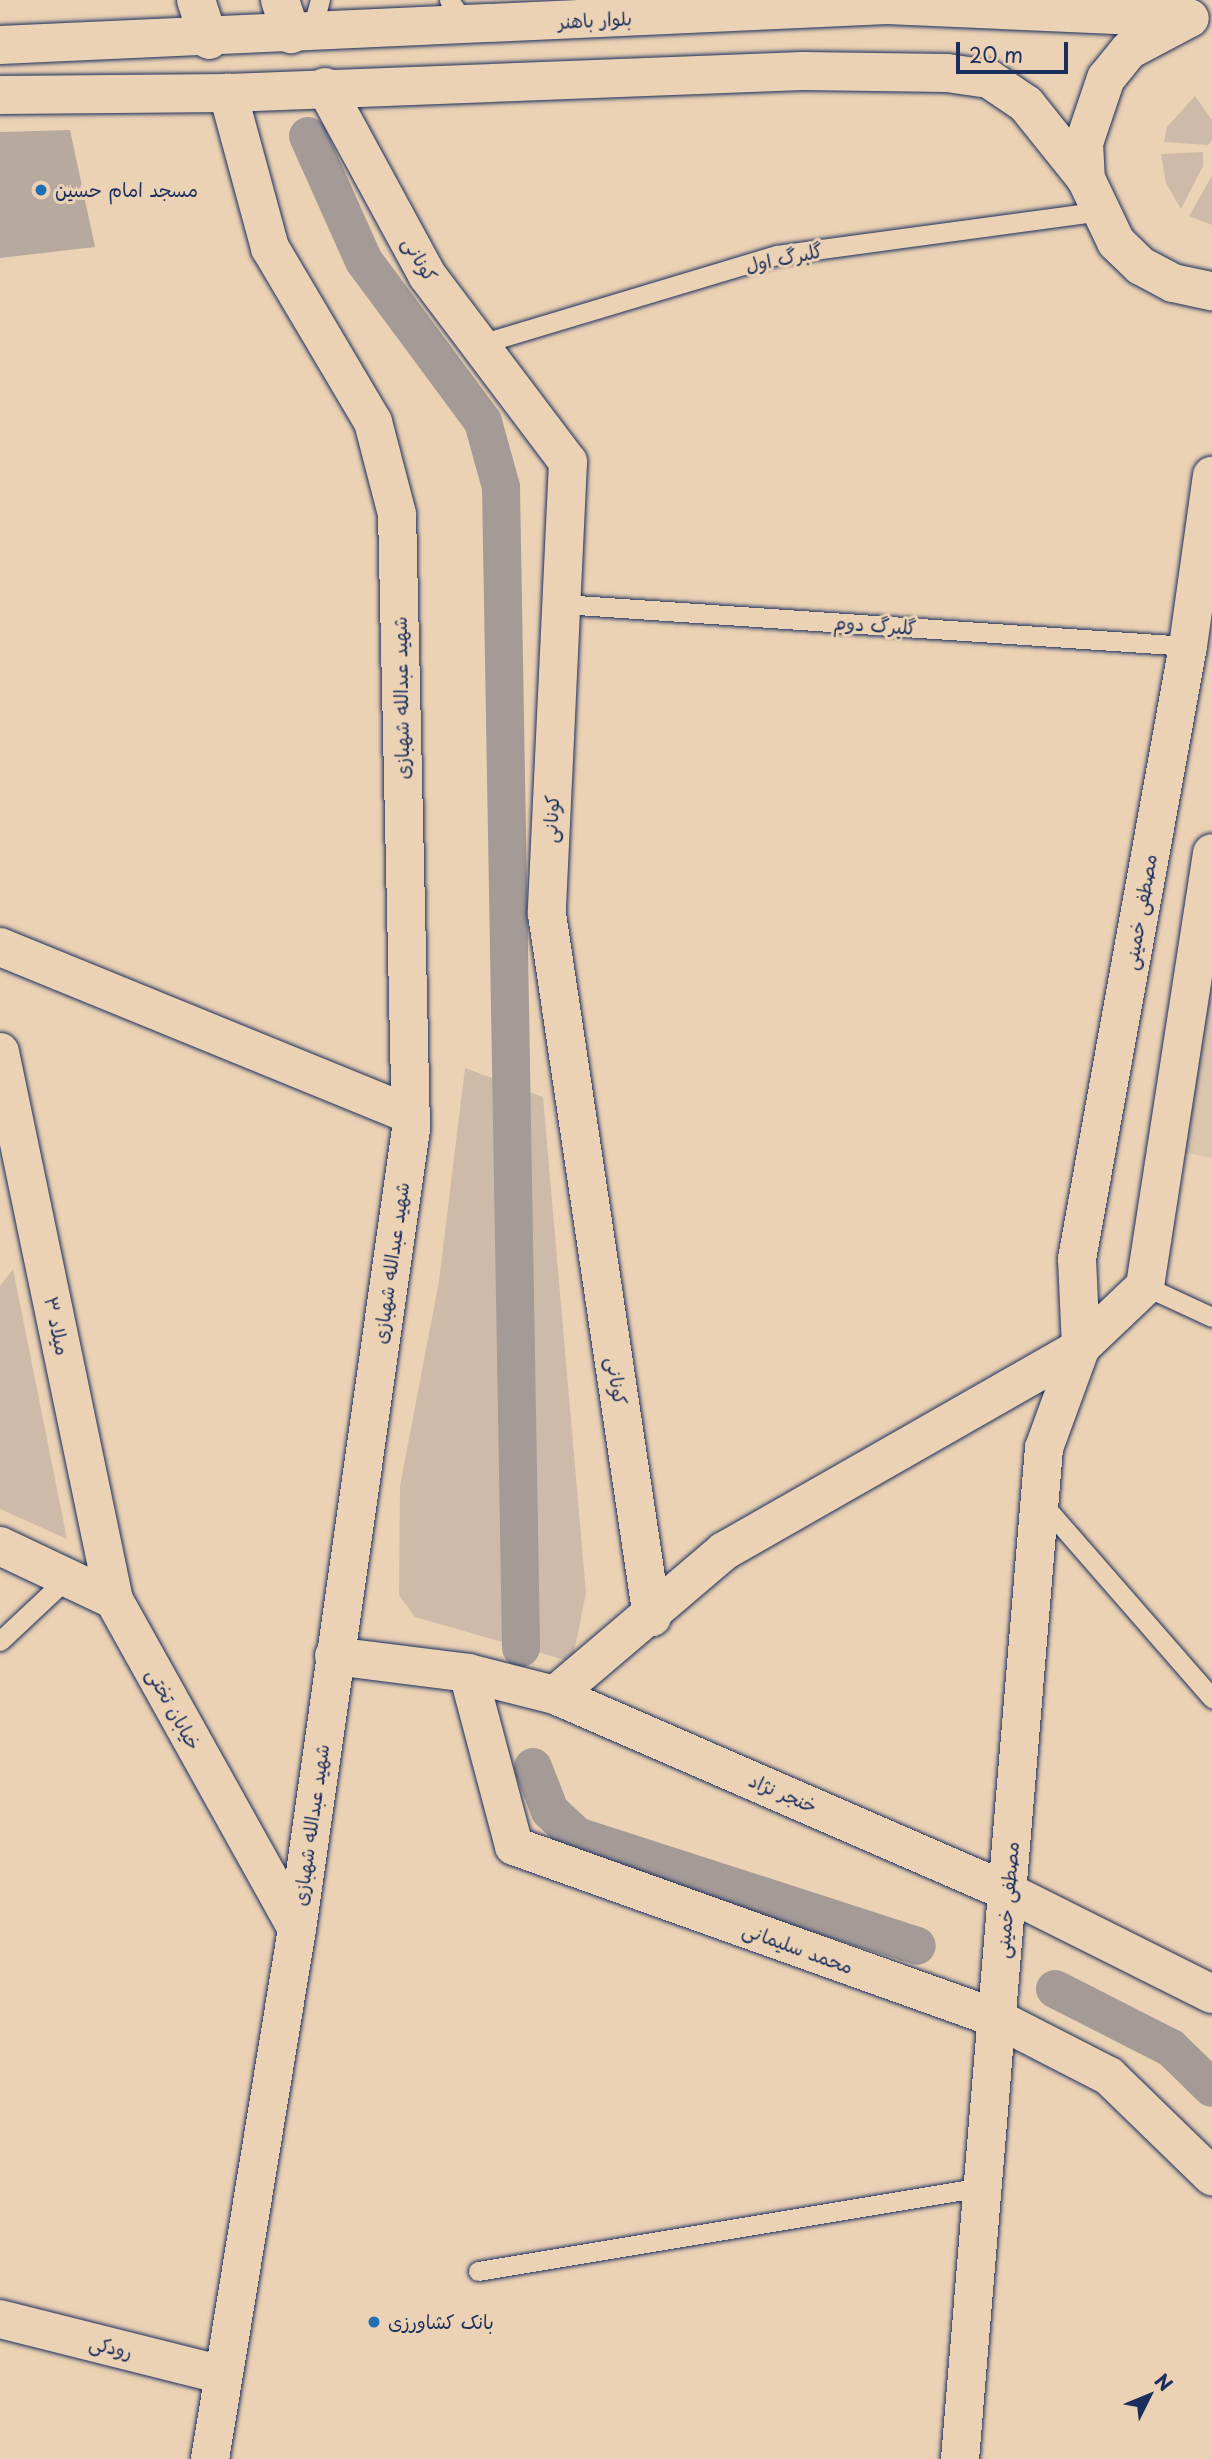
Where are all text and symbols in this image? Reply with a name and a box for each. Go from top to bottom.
street label: بلوار باهنر [557,7,633,33]
scale bar [960,28,1072,72]
text: 20 m [969,38,1023,70]
place label: مسجد امام حسین [55,179,198,201]
marker: مسجد امام حسین [33,182,49,198]
street label: کونانی [398,233,442,285]
street label: گلبرگ اول [743,239,825,277]
street label: گلبرگ دوم [833,611,917,639]
street label: شهید عبدالله شهبازی [388,616,414,780]
street label: کونانی [538,794,564,844]
street label: مصطفی خمینی [1119,852,1161,972]
street label: شهید عبدالله شهبازی [368,1181,414,1345]
street label: میلاد ۳ [40,1295,74,1357]
street label: کونانی [602,1355,632,1407]
street label: خیابان تختی [142,1664,206,1754]
street label: شهید عبدالله شهبازی [288,1743,334,1907]
street label: خنجر نژاد [746,1768,820,1818]
street label: مصطفی خمینی [991,1841,1023,1959]
street label: محمد سلیمانی [740,1917,856,1979]
place label: بانک کشاورزی [388,2311,494,2333]
marker: بانک کشاورزی [366,2314,382,2330]
street label: رودکی [87,2331,135,2363]
north arrow [1114,2361,1184,2431]
text: N [1149,2367,1180,2397]

